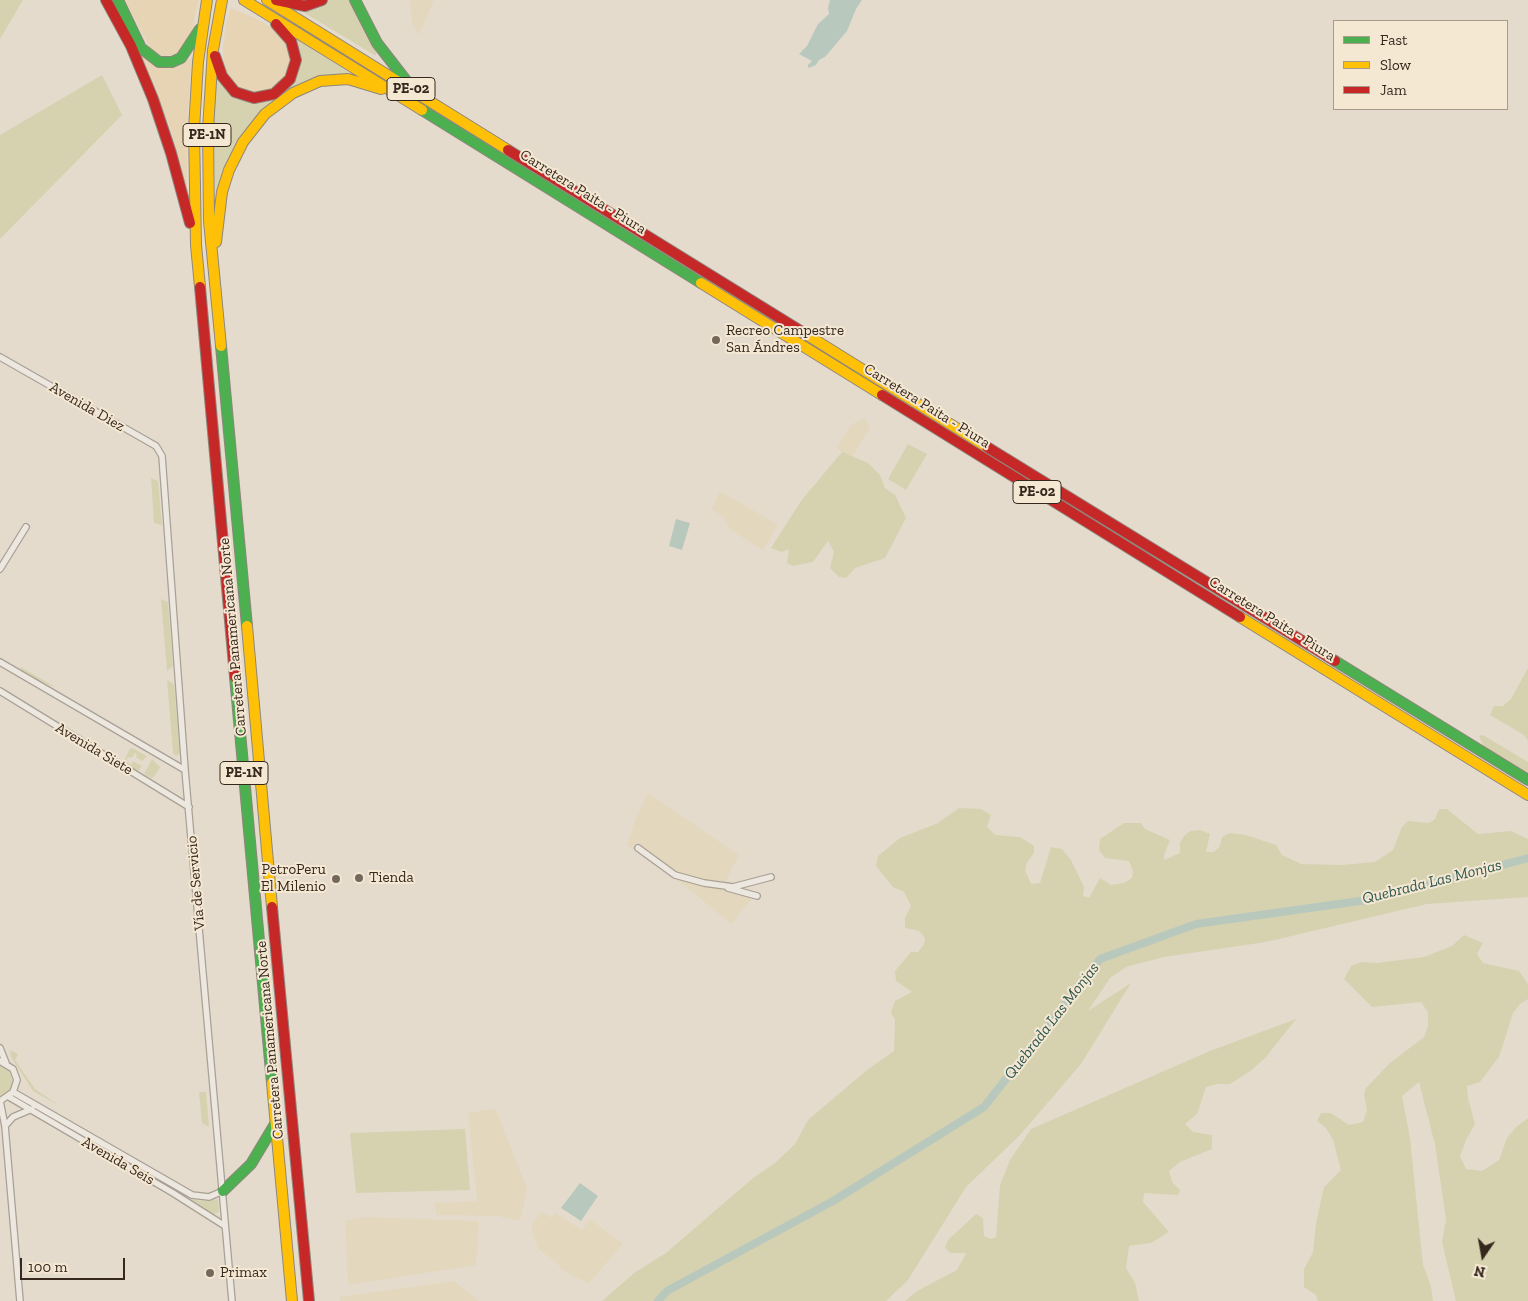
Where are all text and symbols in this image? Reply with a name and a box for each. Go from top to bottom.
legend [1333,20,1508,110]
text: Fast [1380,31,1408,49]
text: Slow [1380,56,1411,74]
road number: PE-02 [387,78,435,100]
text: Jam [1380,81,1407,99]
road number: PE-1N [183,124,231,146]
street label: Carretera Paita - Piura [516,146,650,238]
place label: Recreo Campestre San Ándres [726,322,844,357]
marker: Recreo Campestre San Ándres [710,334,722,346]
street label: Carretera Paita - Piura [860,360,994,452]
street label: Avenida Diez [46,378,128,436]
road number: PE-02 [1013,481,1061,504]
street label: Carretera Panamericana Norte [215,537,251,737]
street label: Carretera Paita - Piura [1205,573,1339,665]
street label: Avenida Siete [52,719,136,779]
road number: PE-1N [220,761,268,784]
street label: Vía de Servicio [183,835,209,931]
water label: Quebrada Las Monjas [1360,855,1504,909]
place label: PetroPeru El Milenio [261,861,326,896]
place label: Tienda [369,869,414,887]
marker: Tienda [353,872,365,884]
marker: PetroPeru El Milenio [330,873,342,885]
street label: Carretera Panamericana Norte [252,940,288,1140]
water label: Quebrada Las Monjas [1000,959,1104,1083]
street label: Avenida Seis [78,1133,158,1189]
north arrow [1458,1231,1508,1281]
scale bar [22,1248,128,1280]
text: 100 m [28,1258,67,1276]
text: N [1473,1262,1487,1281]
place label: Primax [220,1264,267,1282]
marker: Primax [204,1267,216,1279]

